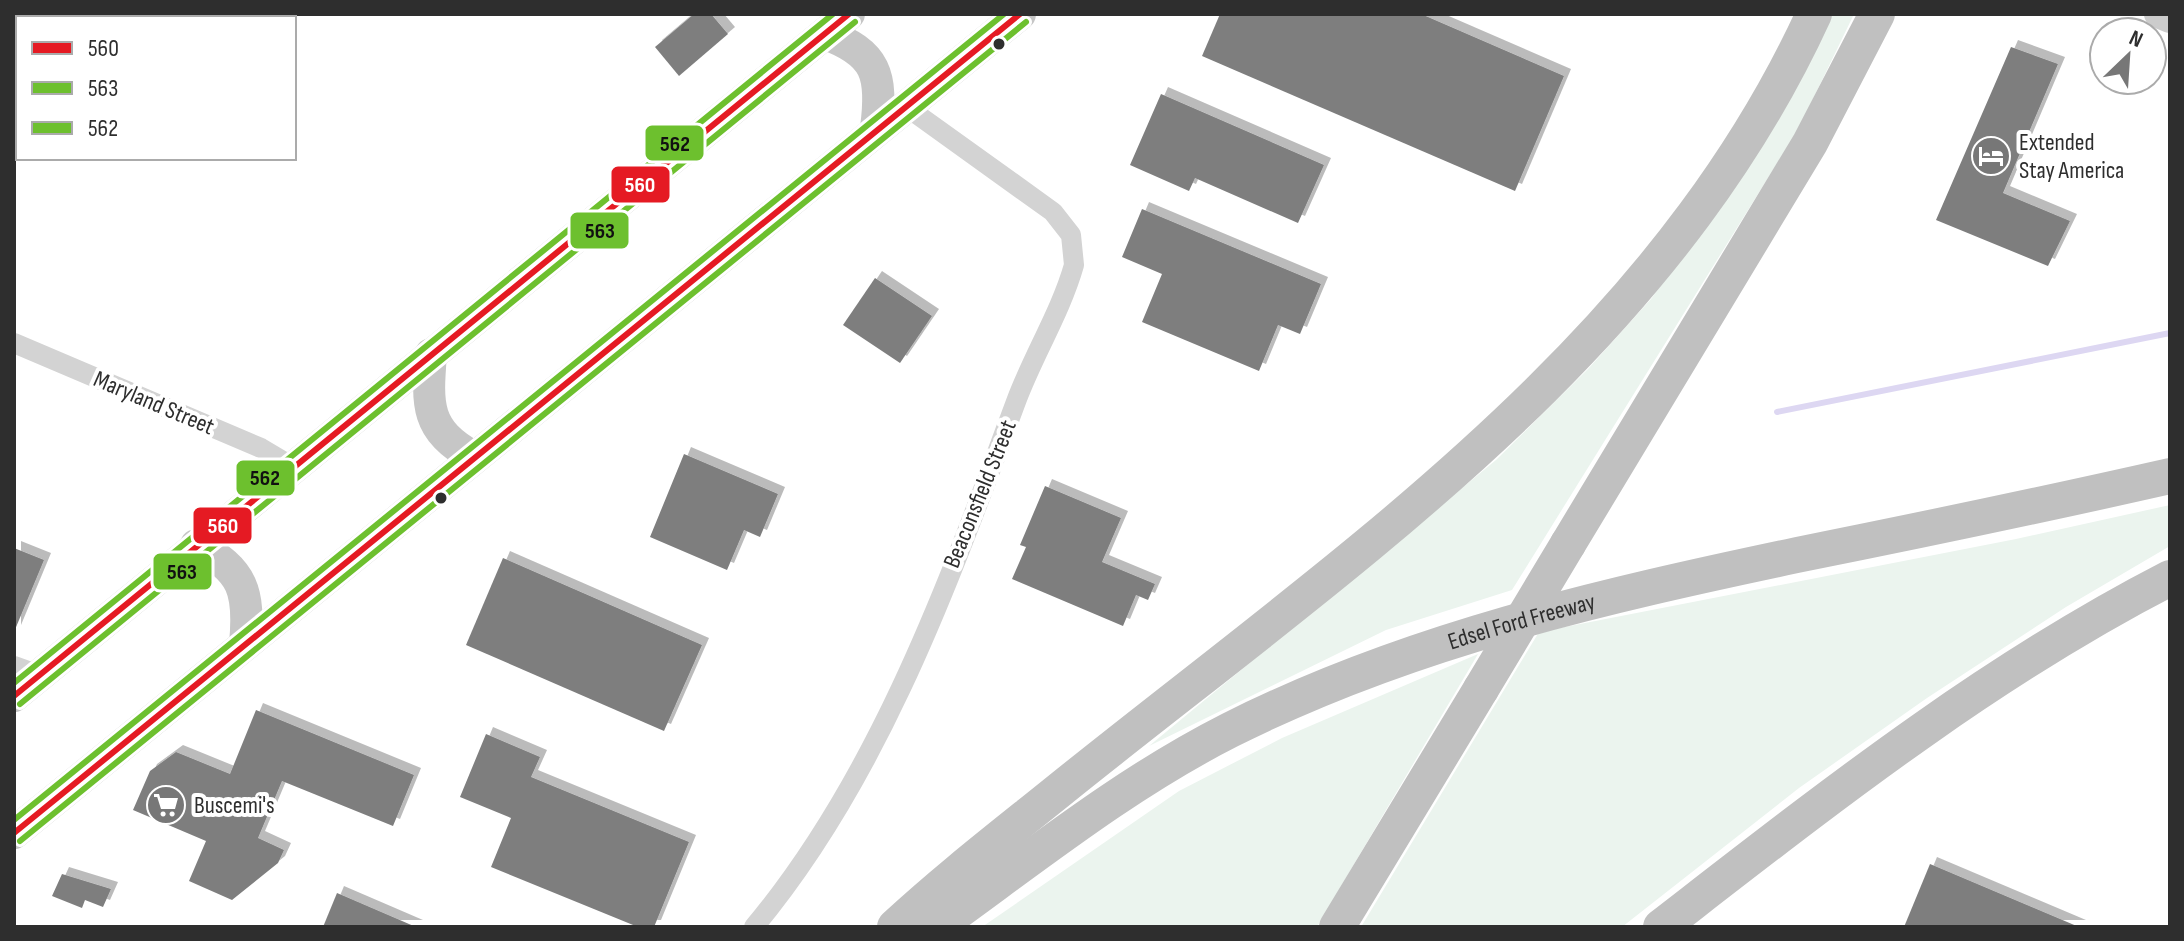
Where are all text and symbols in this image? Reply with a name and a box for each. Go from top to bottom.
legend [16,16,296,160]
north arrow [2088,16,2168,96]
text: N [2125,25,2147,54]
text: 560 [88,34,119,63]
unlabelled marker [991,36,1007,52]
text: 563 [88,74,118,103]
text: 562 [88,114,118,143]
line badge: 562 [644,124,705,162]
place label: Extended Stay America [2019,128,2124,185]
text: 562 [660,131,690,158]
hotel icon: Extended Stay America [1970,135,2012,177]
line badge: 560 [610,165,671,204]
text: 560 [625,172,655,199]
line badge: 563 [569,211,630,250]
text: 563 [585,218,615,245]
street label: Maryland Street [89,365,219,441]
street label: Beaconsfield Street [937,416,1023,572]
line badge: 562 [235,459,296,497]
text: 562 [250,465,280,492]
unlabelled marker [433,490,449,506]
line badge: 560 [192,506,253,545]
text: 560 [208,513,238,540]
line badge: 563 [152,552,213,591]
text: 563 [167,559,197,586]
street label: Edsel Ford Freeway [1444,587,1598,656]
supermarket icon: Buscemi's [145,784,187,826]
place label: Buscemi's [194,791,275,820]

